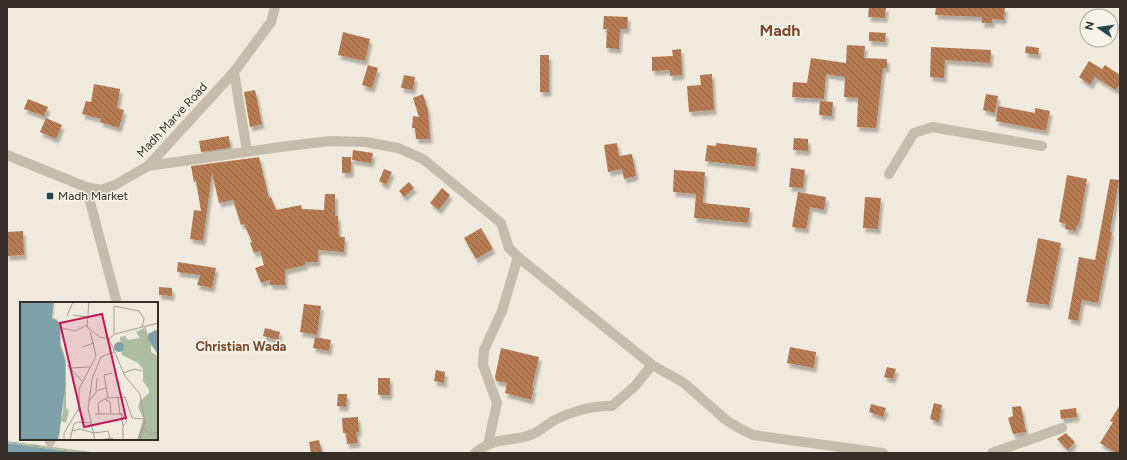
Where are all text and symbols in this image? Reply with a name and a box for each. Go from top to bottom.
north arrow [1079,8,1119,48]
text: N [1082,20,1097,31]
district label: Madh [760,21,800,40]
street label: Madh Marve Road [134,80,210,160]
place label: Madh Market [58,189,129,203]
marker: Madh Market [45,191,55,201]
inset map [20,302,158,440]
district label: Christian Wada [195,339,287,354]

